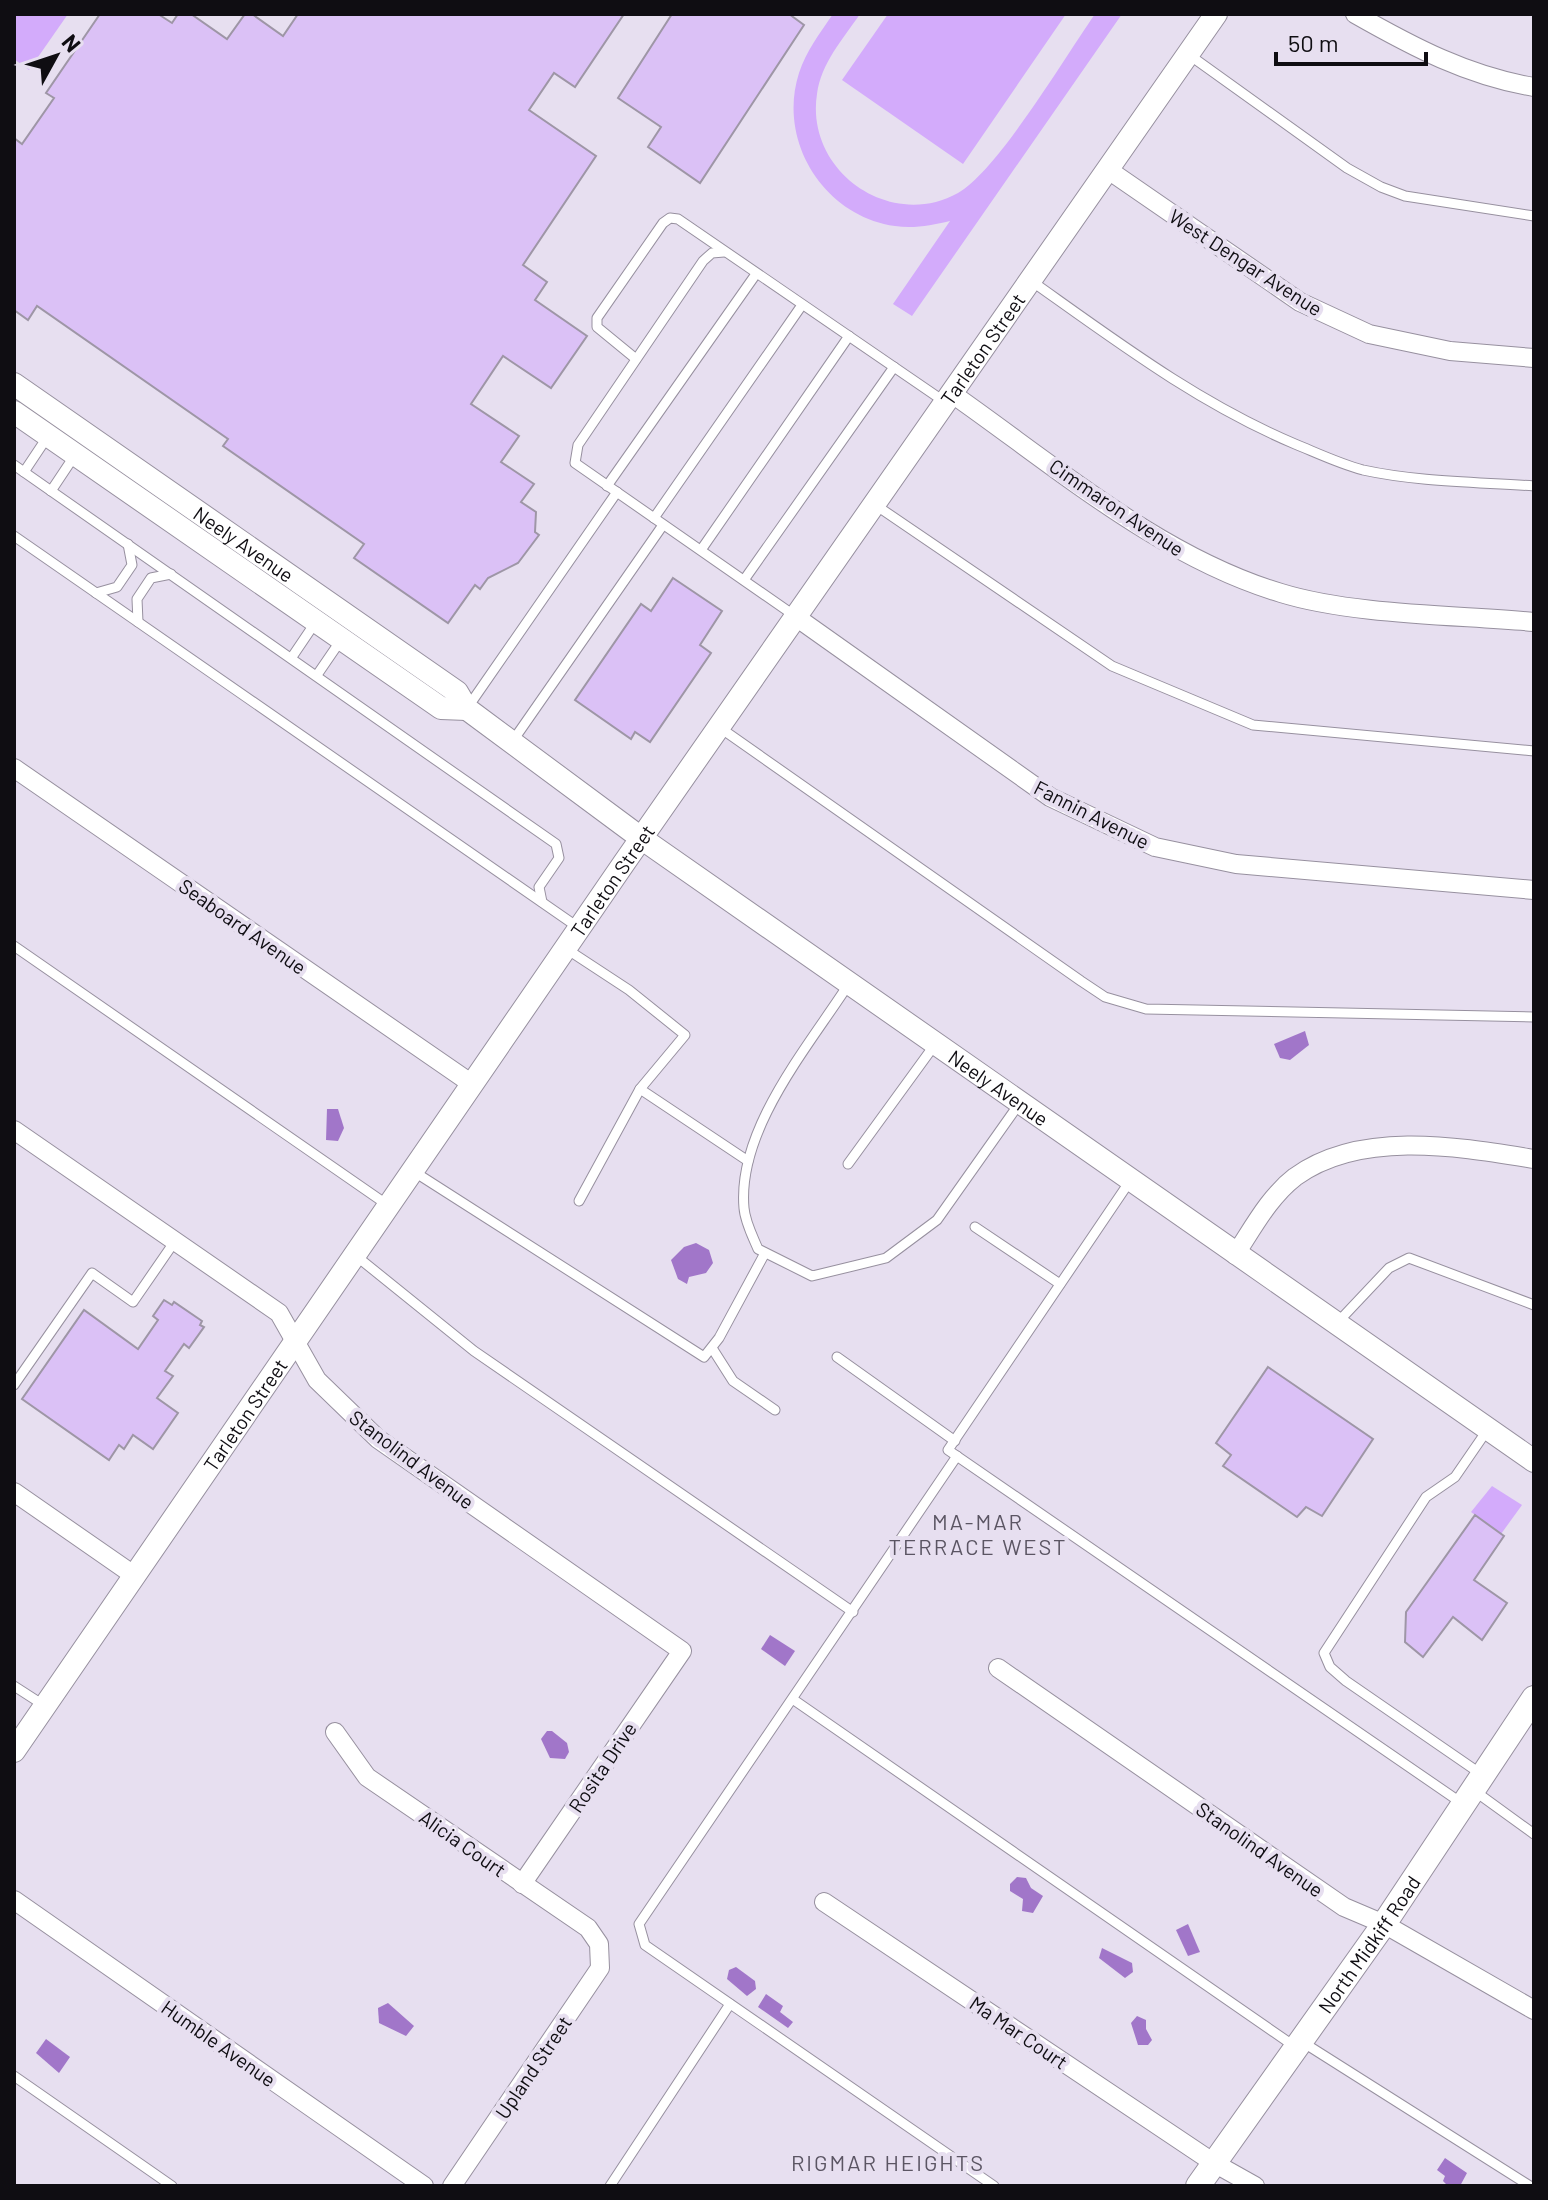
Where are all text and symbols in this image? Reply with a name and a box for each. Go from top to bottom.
north arrow [16,16,96,96]
scale bar [1276,16,1426,66]
text: 50 m [1288,28,1339,57]
text: N [57,29,87,56]
street label: West Dengar Avenue [1165,204,1327,320]
street label: Tarleton Street [935,288,1030,410]
street label: Cimmaron Avenue [1045,453,1189,561]
street label: Neely Avenue [189,501,299,587]
street label: Fannin Avenue [1030,775,1154,853]
street label: Tarleton Street [565,820,659,941]
street label: Seaboard Avenue [175,873,311,979]
street label: Neely Avenue [944,1044,1053,1131]
street label: Tarleton Street [198,1354,292,1476]
street label: Stanolind Avenue [345,1404,479,1514]
district label: MA-MAR TERRACE WEST [889,1508,1067,1559]
street label: Rosita Drive [563,1717,641,1817]
street label: Stanolind Avenue [1192,1796,1328,1902]
street label: Alicia Court [415,1804,511,1882]
street label: North Midkiff Road [1313,1871,1425,2018]
street label: Ma Mar Court [965,1990,1073,2074]
street label: Humble Avenue [157,1995,281,2091]
street label: Upland Street [490,2011,576,2123]
district label: RIGMAR HEIGHTS [791,2149,985,2175]

